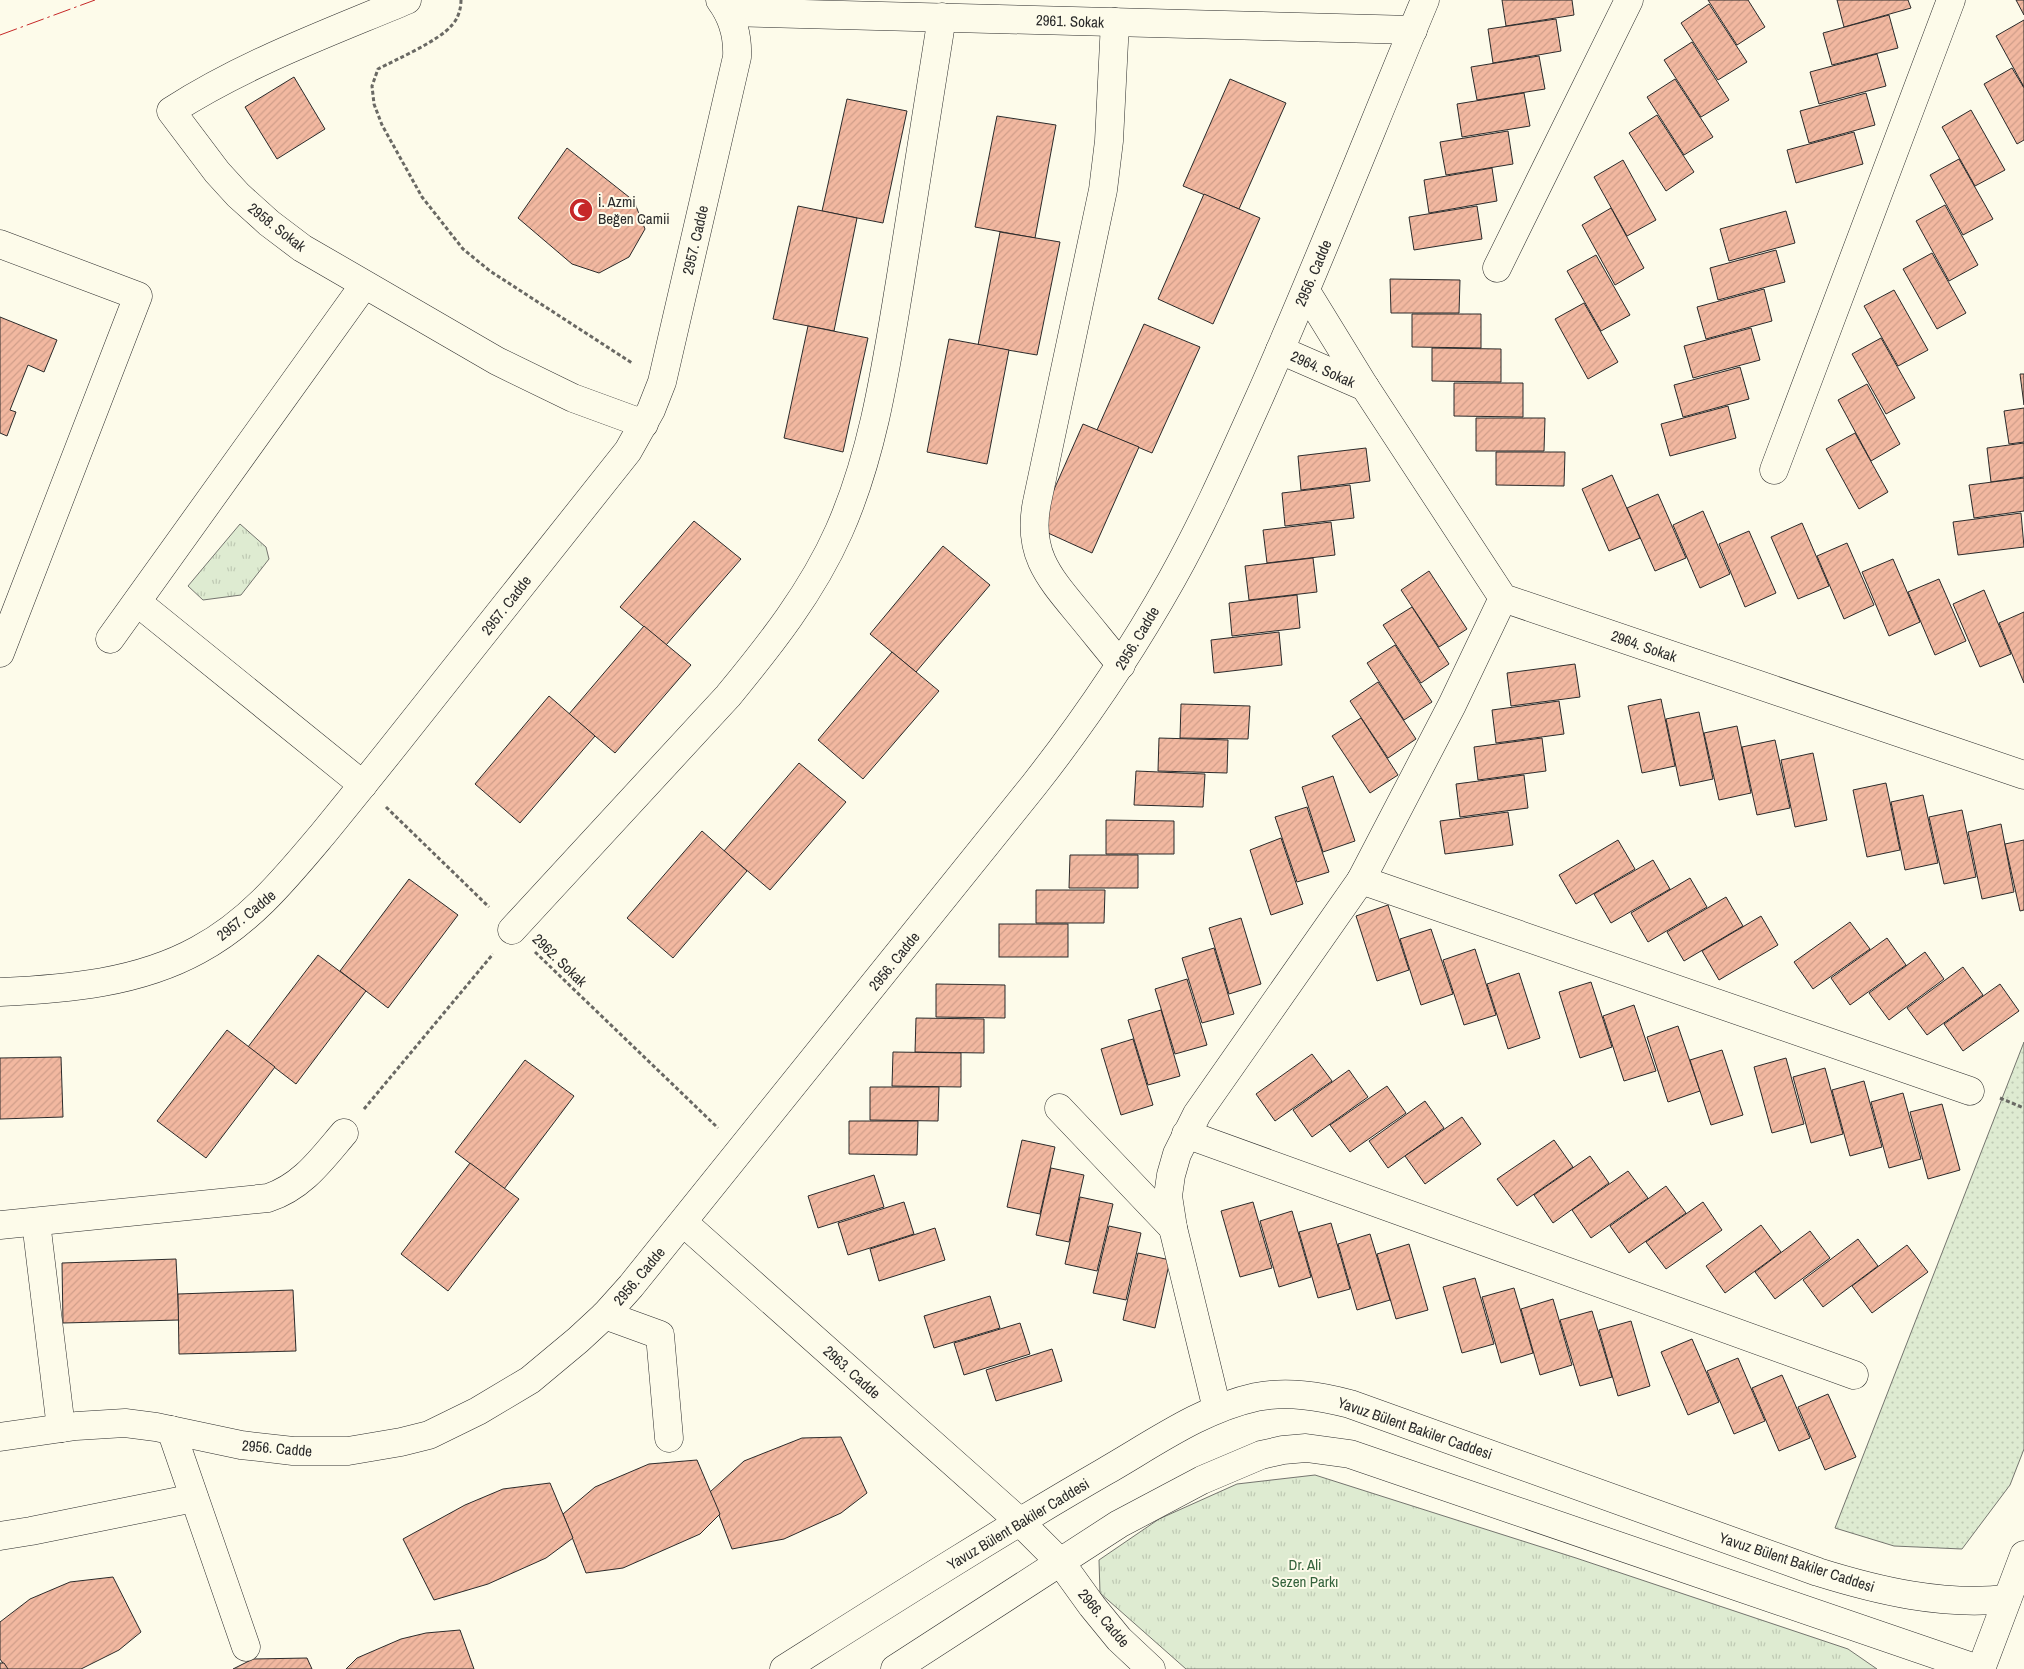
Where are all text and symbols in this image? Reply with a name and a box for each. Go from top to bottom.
street label: 2961. Sokak [1035,9,1105,33]
place label: İ. Azmi Beğen Camii [598,191,670,229]
mosque icon: İ. Azmi Beğen Camii [568,197,594,223]
street label: 2958. Sokak [244,198,311,257]
street label: 2957. Cadde [677,203,713,277]
street label: 2956. Cadde [1290,236,1336,310]
street label: 2964. Sokak [1287,345,1359,393]
street label: 2957. Cadde [476,571,536,639]
street label: 2956. Cadde [1110,602,1164,674]
street label: 2964. Sokak [1608,625,1681,667]
street label: 2957. Cadde [212,885,280,945]
street label: 2956. Cadde [864,927,924,995]
street label: 2962. Sokak [528,929,592,992]
street label: 2956. Cadde [608,1242,670,1310]
street label: 2963. Cadde [819,1341,885,1403]
street label: Yavuz Bülent Bakiler Caddesi [1335,1392,1495,1464]
street label: 2956. Cadde [241,1434,313,1462]
street label: Yavuz Bülent Bakiler Caddesi [943,1473,1093,1575]
street label: Yavuz Bülent Bakiler Caddesi [1716,1527,1878,1597]
park label: Dr. Ali Sezen Parkı [1271,1554,1339,1592]
street label: 2966. Cadde [1073,1584,1135,1652]

